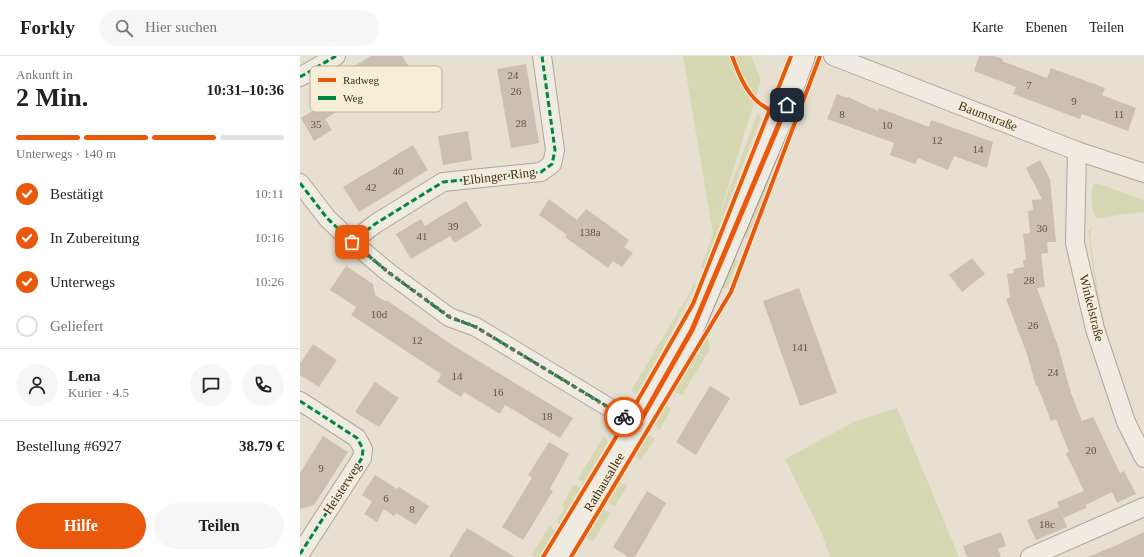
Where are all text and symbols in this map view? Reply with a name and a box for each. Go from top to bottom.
search box [99,10,379,46]
text: Forkly [20,17,75,38]
icon: search [113,17,135,39]
text: Hier suchen [145,19,217,35]
text: Karte [972,20,1003,35]
text: Ebenen [1025,20,1067,35]
text: Teilen [1089,20,1124,35]
legend [310,66,442,112]
text: Ankunft in [16,67,73,82]
house number: 24 [508,69,519,81]
text: Radweg [343,74,380,86]
house number: 7 [1026,79,1032,91]
text: 10:31–10:36 [207,82,284,98]
text: 2 Min. [16,83,88,112]
house number: 26 [511,85,522,97]
pin [770,88,804,122]
text: Weg [343,92,363,104]
icon: home [776,94,798,116]
house number: 9 [1071,95,1077,107]
street label: Baumstraße [956,98,1020,134]
house number: 8 [839,108,845,120]
house number: 11 [1114,108,1124,120]
house number: 28 [516,117,527,129]
house number: 35 [311,118,322,130]
house number: 10 [882,119,893,131]
house number: 12 [932,134,943,146]
house number: 14 [973,143,984,155]
text: Unterwegs · 140 m [16,146,116,161]
street label: Elbinger Ring [462,164,537,188]
house number: 40 [393,165,404,177]
house number: 42 [366,181,377,193]
icon: check [16,183,38,205]
text: Bestätigt [50,186,103,202]
text: 10:11 [255,186,284,201]
house number: 39 [448,220,459,232]
house number: 30 [1037,222,1048,234]
pin [335,225,369,259]
house number: 138a [579,226,601,238]
icon: check [16,227,38,249]
text: In Zubereitung [50,230,140,246]
text: 10:16 [254,230,284,245]
house number: 41 [417,230,428,242]
icon: bag [341,231,363,253]
icon: check [16,271,38,293]
street label: Winkelstraße [1076,273,1108,343]
text: Unterwegs [50,274,115,290]
text: 10:26 [254,274,284,289]
house number: 28 [1024,274,1035,286]
house number: 10d [371,308,388,320]
text: Geliefert [50,318,103,334]
house number: 26 [1028,319,1039,331]
house number: 12 [412,334,423,346]
house number: 141 [792,341,808,353]
button: person [16,364,58,406]
button: chat [190,364,232,406]
button: phone [242,364,284,406]
house number: 24 [1048,366,1059,378]
text: Lena [68,368,101,384]
house number: 14 [452,370,463,382]
text: Kurier · 4.5 [68,385,129,400]
house number: 16 [493,386,504,398]
courier [604,397,644,437]
icon: bike [613,406,635,428]
house number: 18 [542,410,553,422]
text: Bestellung #6927 [16,438,121,454]
text: 38.79 € [239,438,284,454]
house number: 20 [1086,444,1097,456]
street label: Rathausallee [580,449,628,514]
street label: Heisterweg [320,459,365,517]
house number: 9 [318,462,324,474]
house number: 6 [383,492,389,504]
button: Hilfe [16,503,146,549]
button: Teilen [154,503,284,549]
house number: 8 [409,503,415,515]
house number: 18c [1039,518,1055,530]

